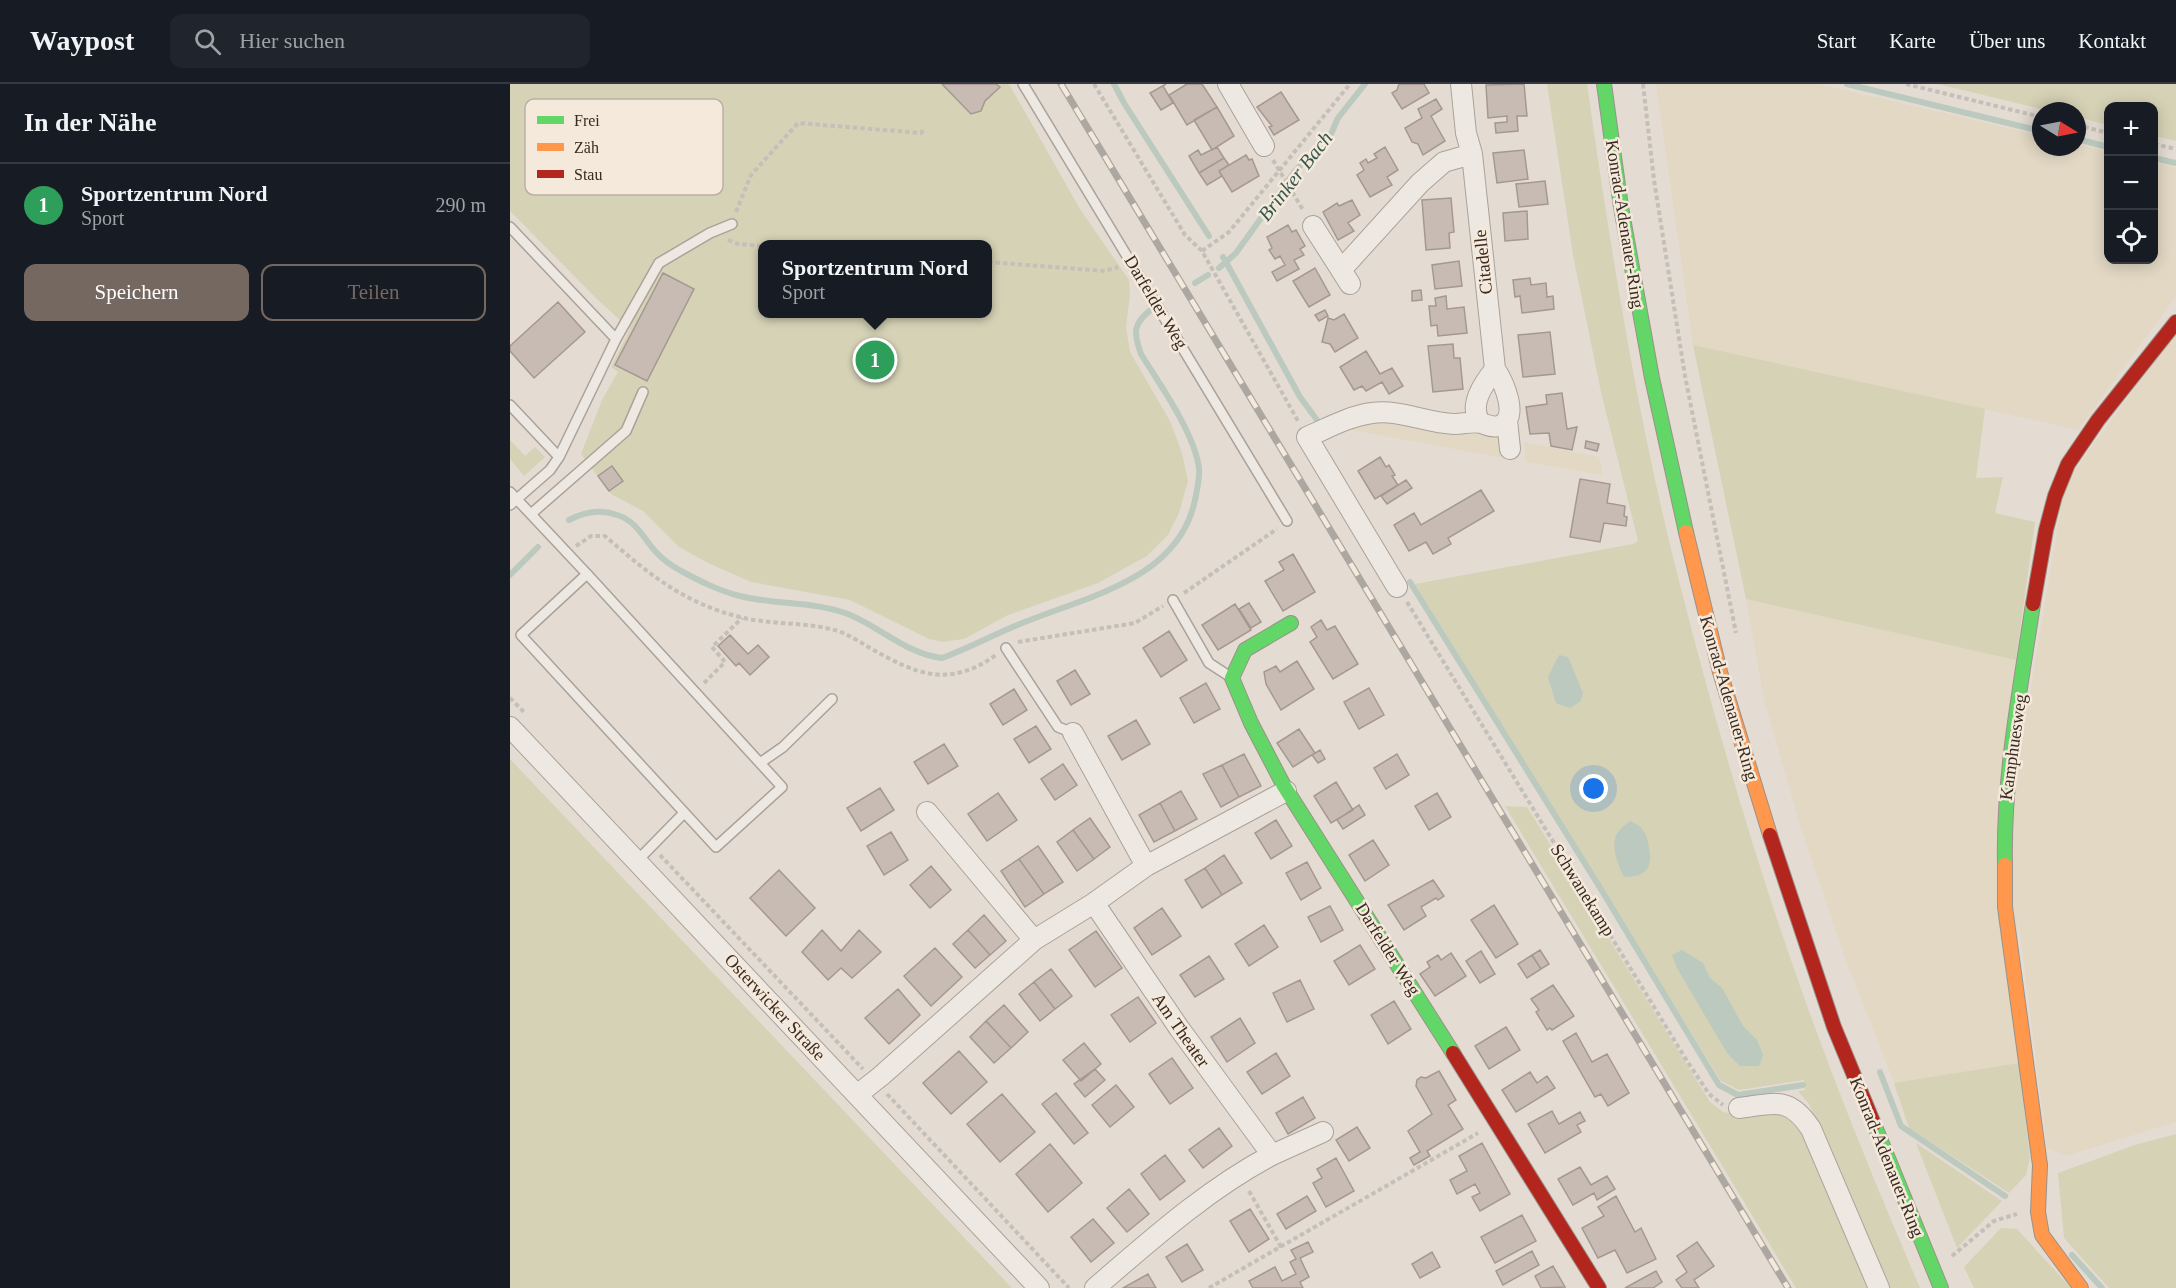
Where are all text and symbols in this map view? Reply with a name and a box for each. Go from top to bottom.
search box [170,14,590,68]
text: Waypost [30,25,134,56]
icon: search [191,25,224,58]
text: Hier suchen [239,28,345,53]
text: Start [1817,29,1856,53]
text: Karte [1889,29,1936,53]
text: Über uns [1969,29,2045,53]
text: Kontakt [2078,29,2146,53]
legend [525,99,723,195]
north arrow [2032,102,2086,156]
map controls [2104,102,2158,264]
button: + [2104,102,2158,156]
text: In der Nähe [24,108,156,137]
text: Frei [574,112,600,129]
water label: Brinker Bach [1253,127,1337,225]
street label: Konrad-Adenauer-Ring [1602,138,1648,310]
text: Zäh [574,139,599,156]
button: − [2104,156,2158,210]
text: Stau [574,166,602,183]
text: Sportzentrum Nord [81,181,267,206]
text: 1 [39,194,49,216]
text: 290 m [435,194,486,216]
text: Sport [81,207,124,229]
button: locate [2104,210,2158,264]
street label: Citadelle [1470,229,1496,295]
popup [758,240,992,318]
street label: Darfelder Weg [1120,252,1192,352]
text: Sportzentrum Nord [782,255,968,280]
button: Speichern [24,264,249,321]
button: Teilen [261,264,486,321]
text: Sport [782,281,825,303]
pin: 1 [856,338,895,382]
street label: Konrad-Adenauer-Ring [1696,613,1762,783]
street label: Kamphuesweg [1996,693,2030,801]
your location [1579,774,1608,803]
street label: Schwanekamp [1547,840,1619,940]
street label: Darfelder Weg [1352,899,1424,999]
street label: Osterwicker Straße [720,950,830,1064]
street label: Am Theater [1148,989,1214,1071]
street label: Konrad-Adenauer-Ring [1846,1074,1928,1240]

